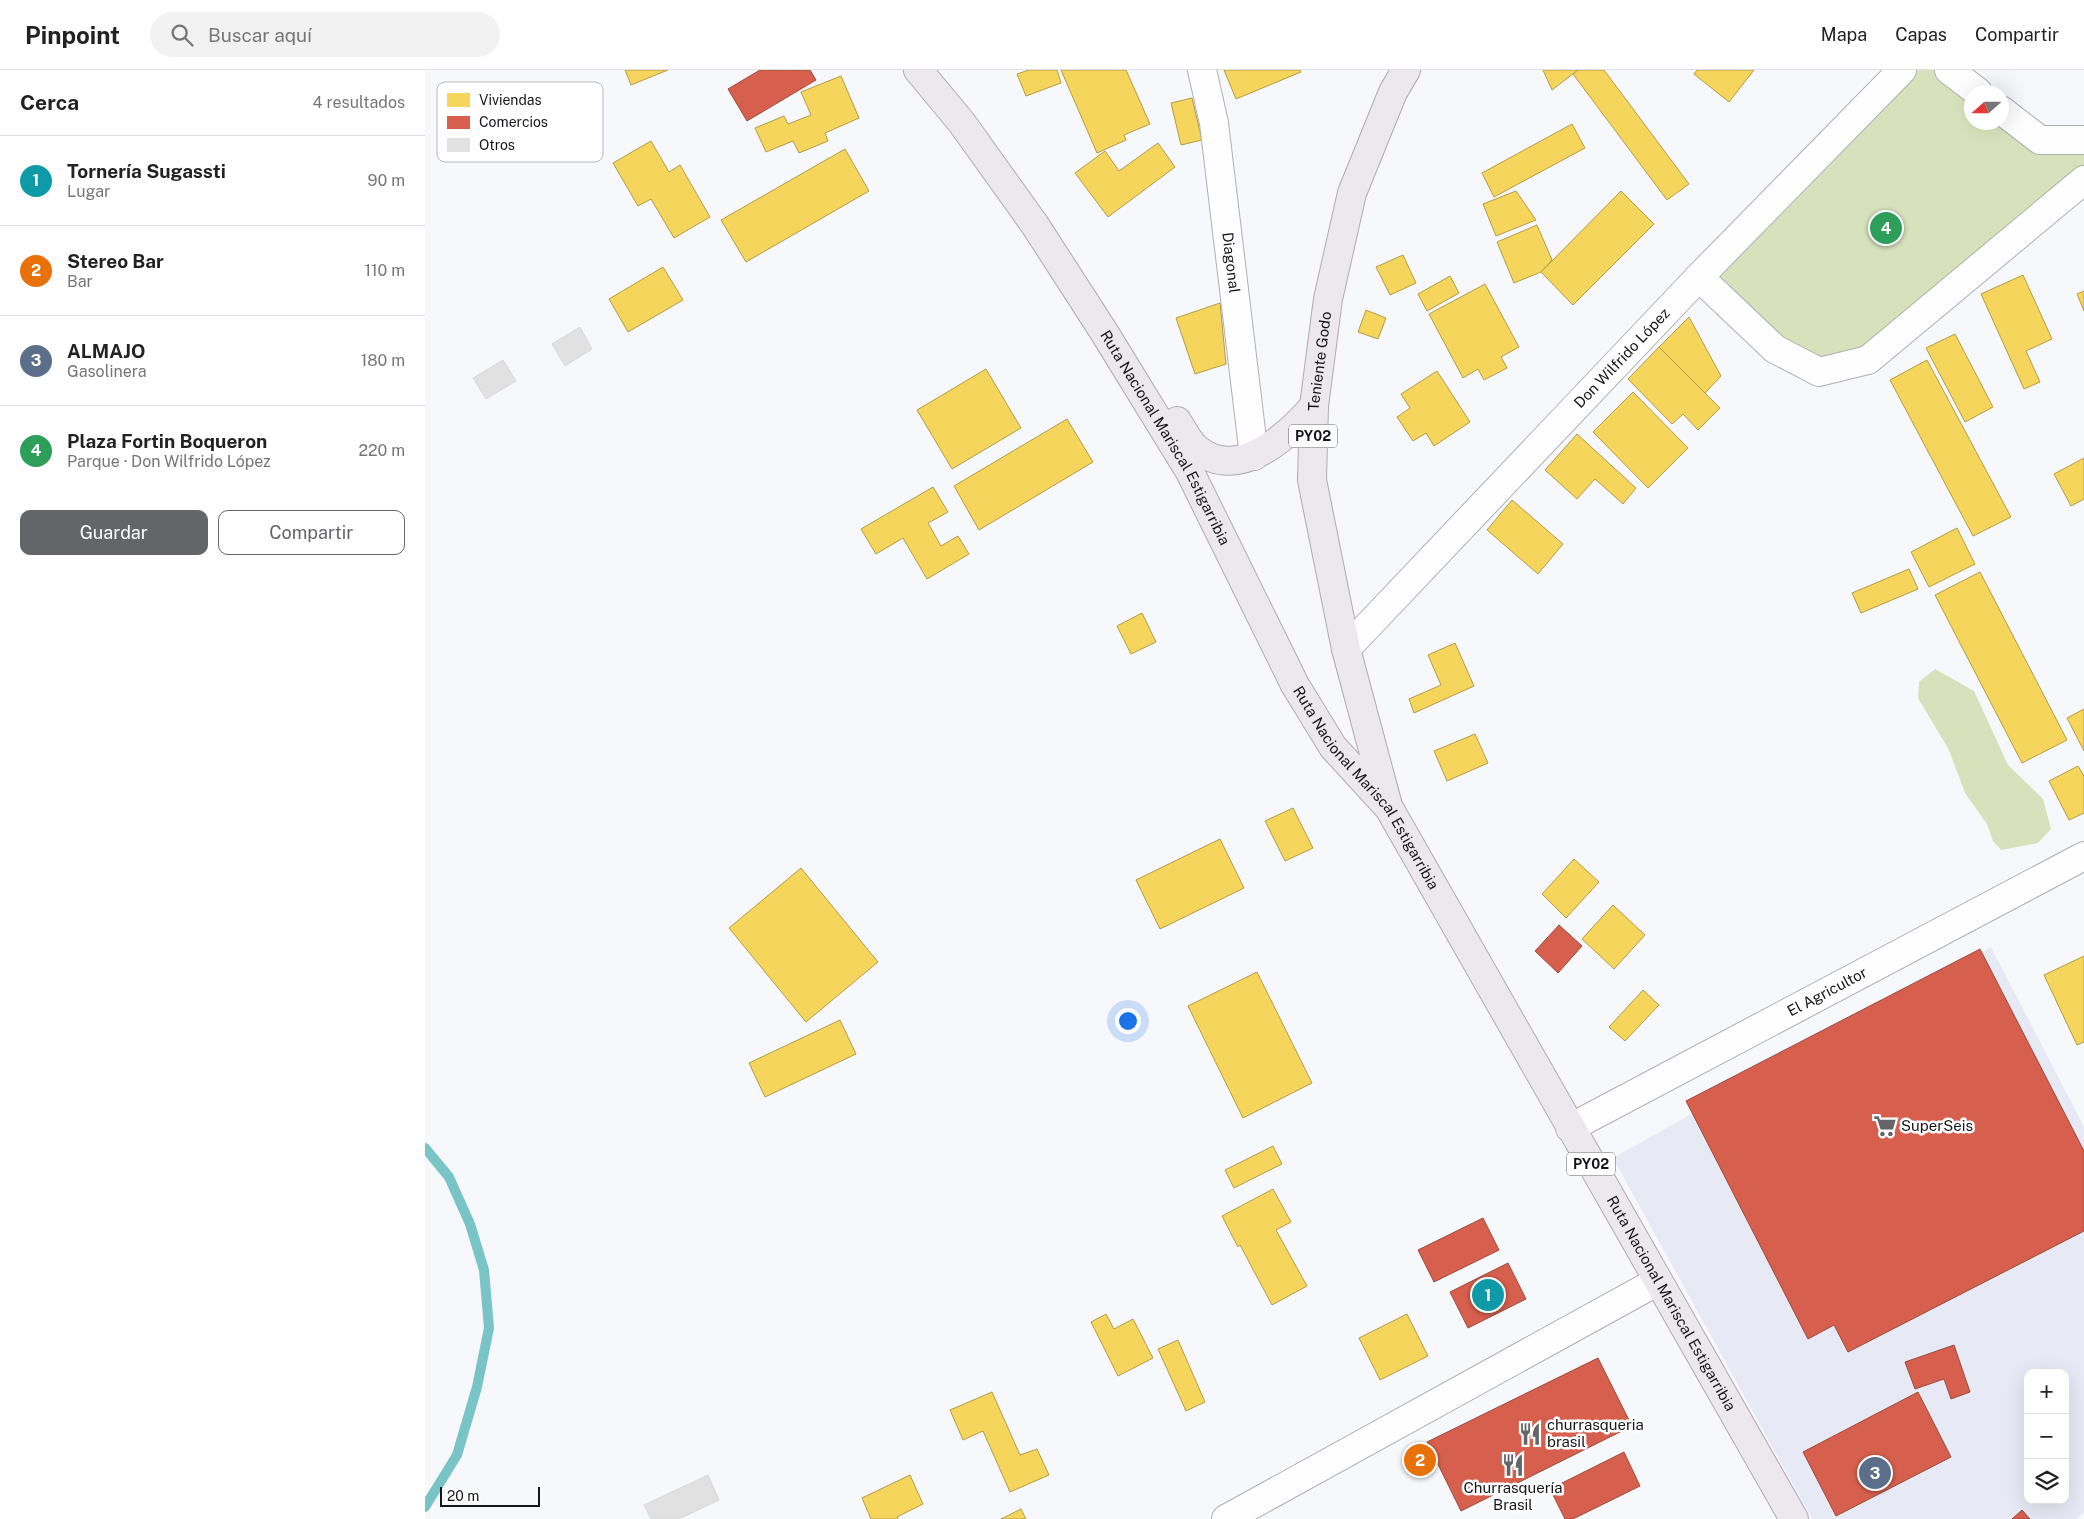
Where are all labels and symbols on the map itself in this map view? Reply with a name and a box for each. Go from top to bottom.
legend [437,82,603,162]
north arrow [1964,85,2009,130]
text: Viviendas [479,92,542,108]
text: Comercios [479,114,548,130]
text: Otros [479,137,515,153]
pin: 4 [1870,209,1902,247]
street label: Diagonal [1219,231,1243,294]
street label: Don Wilfrido López [1570,304,1673,411]
street label: Teniente Godo [1305,310,1334,411]
street label: Ruta Nacional Mariscal Estigarribia [1097,327,1234,548]
road number: PY02 [1289,424,1337,448]
street label: Ruta Nacional Mariscal Estigarribia [1290,683,1443,892]
street label: El Agricultor [1784,963,1870,1019]
your location [1115,1008,1141,1034]
supermarket icon: SuperSeis [1872,1113,1898,1139]
place label: SuperSeis [1901,1117,1973,1134]
road number: PY02 [1567,1152,1615,1176]
street label: Ruta Nacional Mariscal Estigarribia [1604,1193,1740,1414]
pin: 1 [1472,1276,1504,1314]
place label: churrasqueria brasil [1547,1416,1644,1450]
restaurant icon: churrasqueria brasil [1517,1421,1543,1447]
pin: 2 [1404,1441,1436,1479]
restaurant icon: Churrasquería Brasil [1500,1452,1526,1478]
pin: 3 [1859,1454,1891,1492]
place label: Churrasquería Brasil [1464,1479,1562,1513]
scale bar [440,1484,540,1507]

